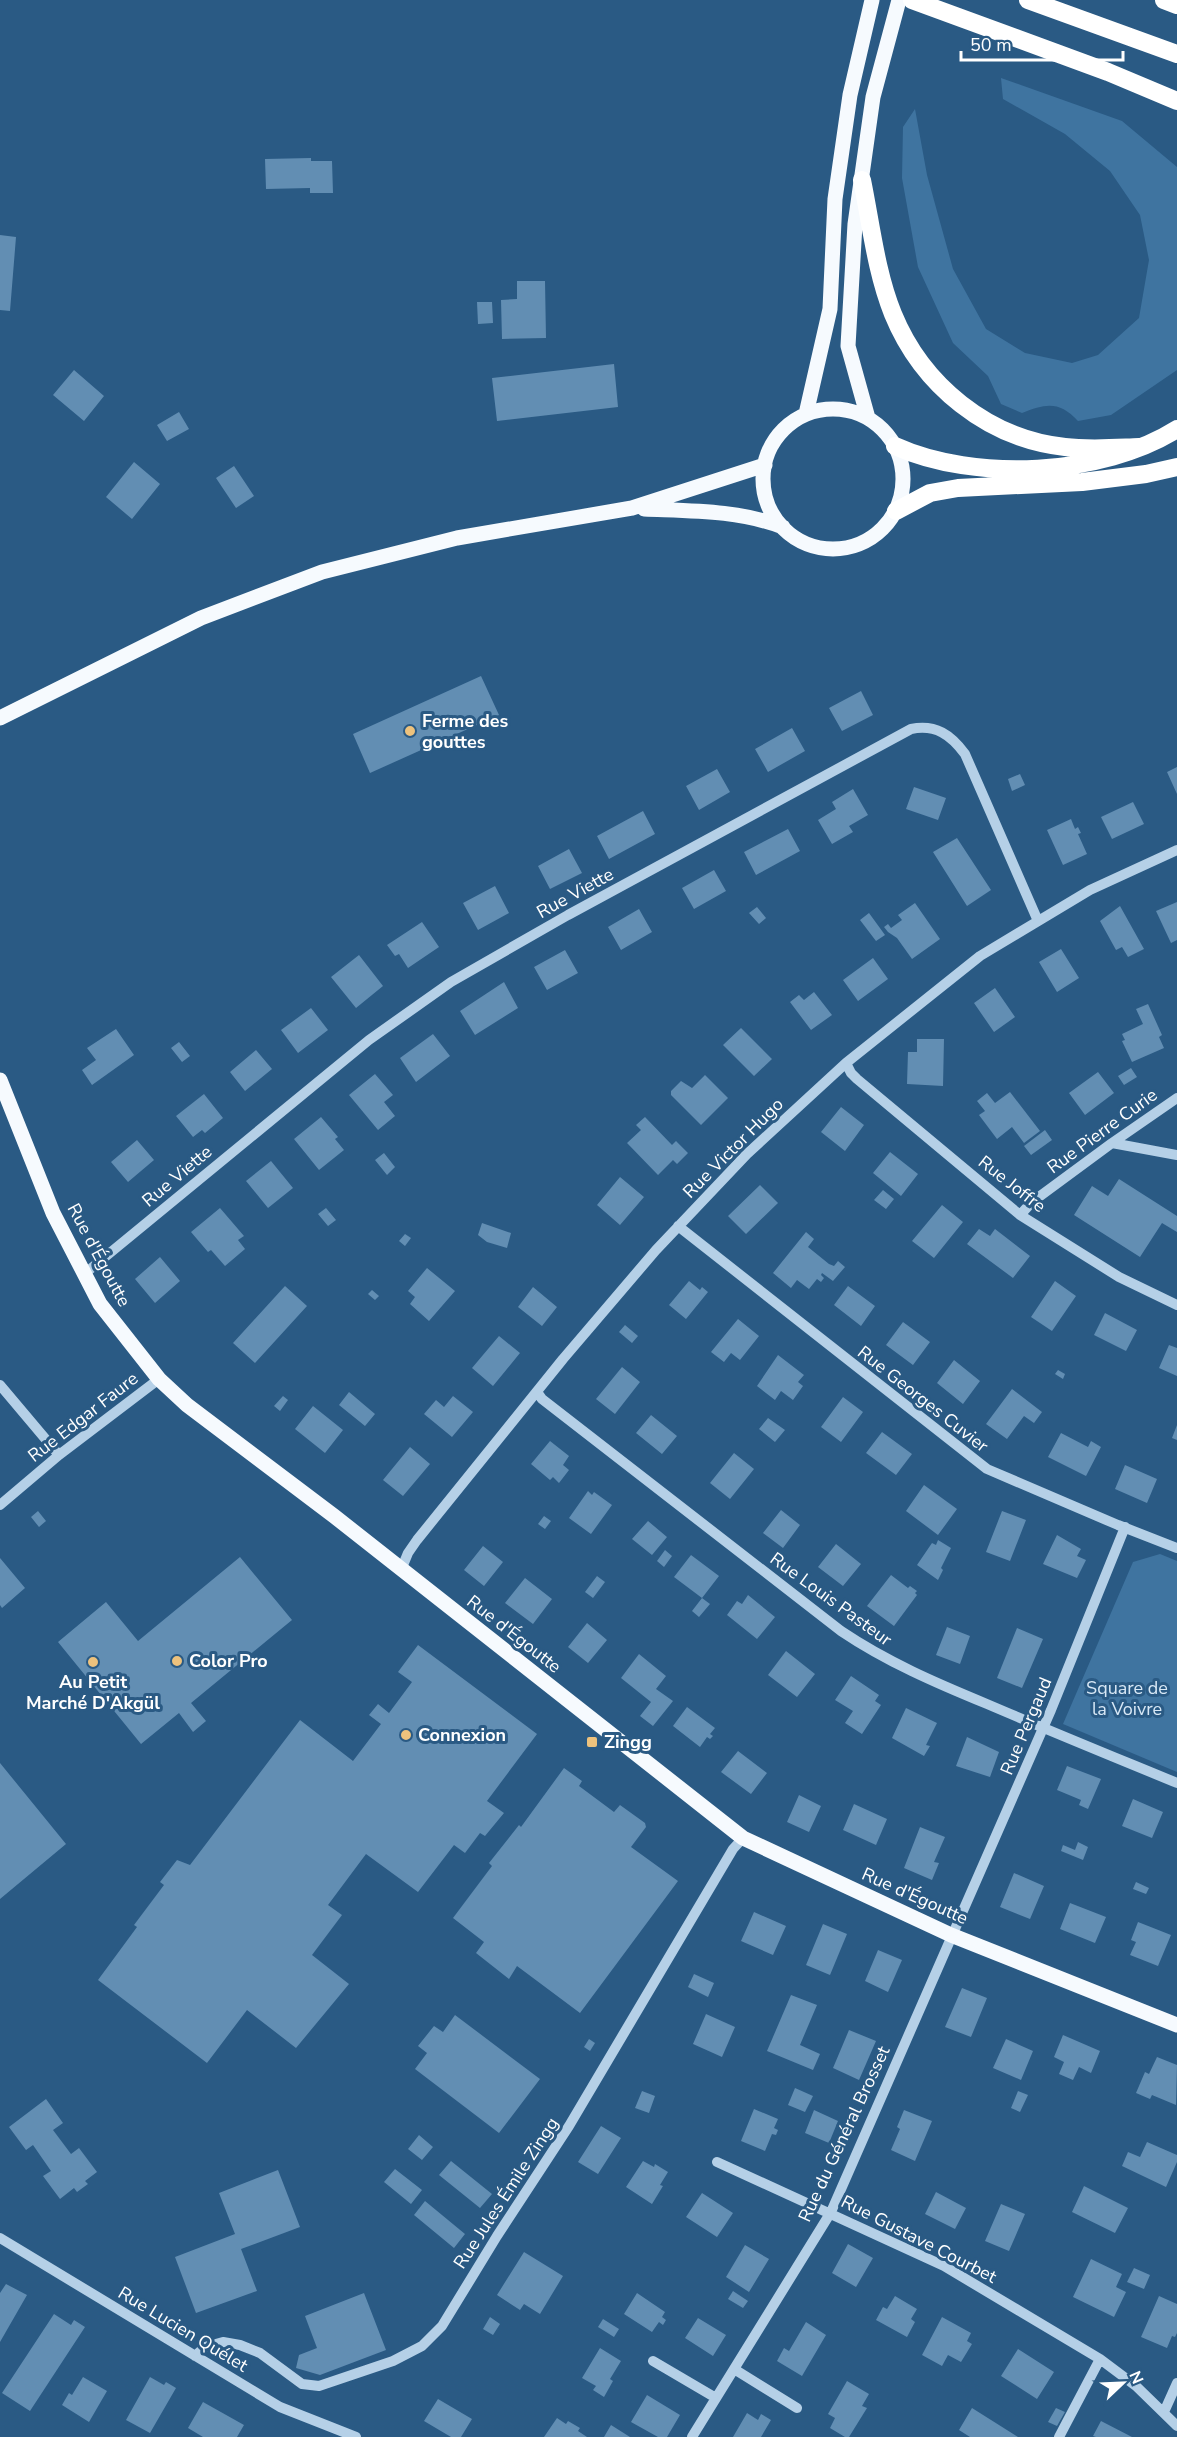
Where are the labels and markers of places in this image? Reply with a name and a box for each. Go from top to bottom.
place label: Ferme des gouttes [422,709,509,754]
marker: Ferme des gouttes [403,724,417,738]
place label: Color Pro [189,1649,268,1673]
marker: Color Pro [170,1654,184,1668]
marker: Au Petit Marché D'Akgül [86,1655,100,1669]
place label: Au Petit Marché D'Akgül [26,1670,160,1715]
place label: Connexion [418,1723,506,1747]
marker: Connexion [399,1728,413,1742]
place label: Zingg [604,1730,652,1754]
marker: Zingg [585,1735,599,1749]

